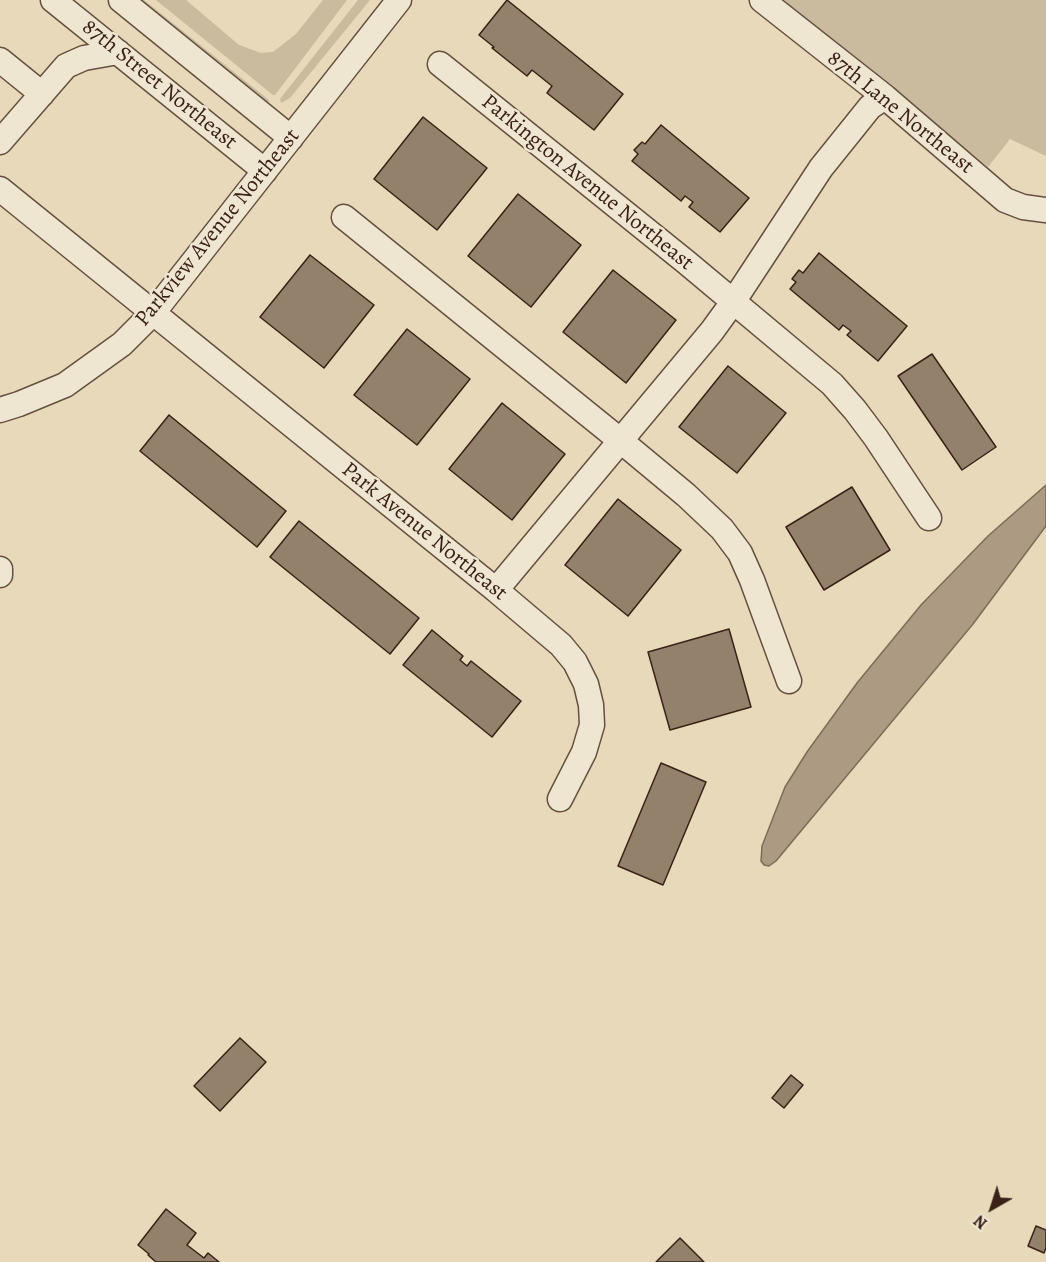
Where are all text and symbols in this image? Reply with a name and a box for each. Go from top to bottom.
street label: 87th Street Northeast [76,14,242,156]
street label: 87th Lane Northeast [821,46,979,180]
street label: Parkington Avenue Northeast [476,89,698,277]
street label: Parkview Avenue Northeast [130,124,306,332]
street label: Park Avenue Northeast [336,457,512,607]
north arrow [962,1178,1022,1238]
text: N [969,1210,992,1234]

